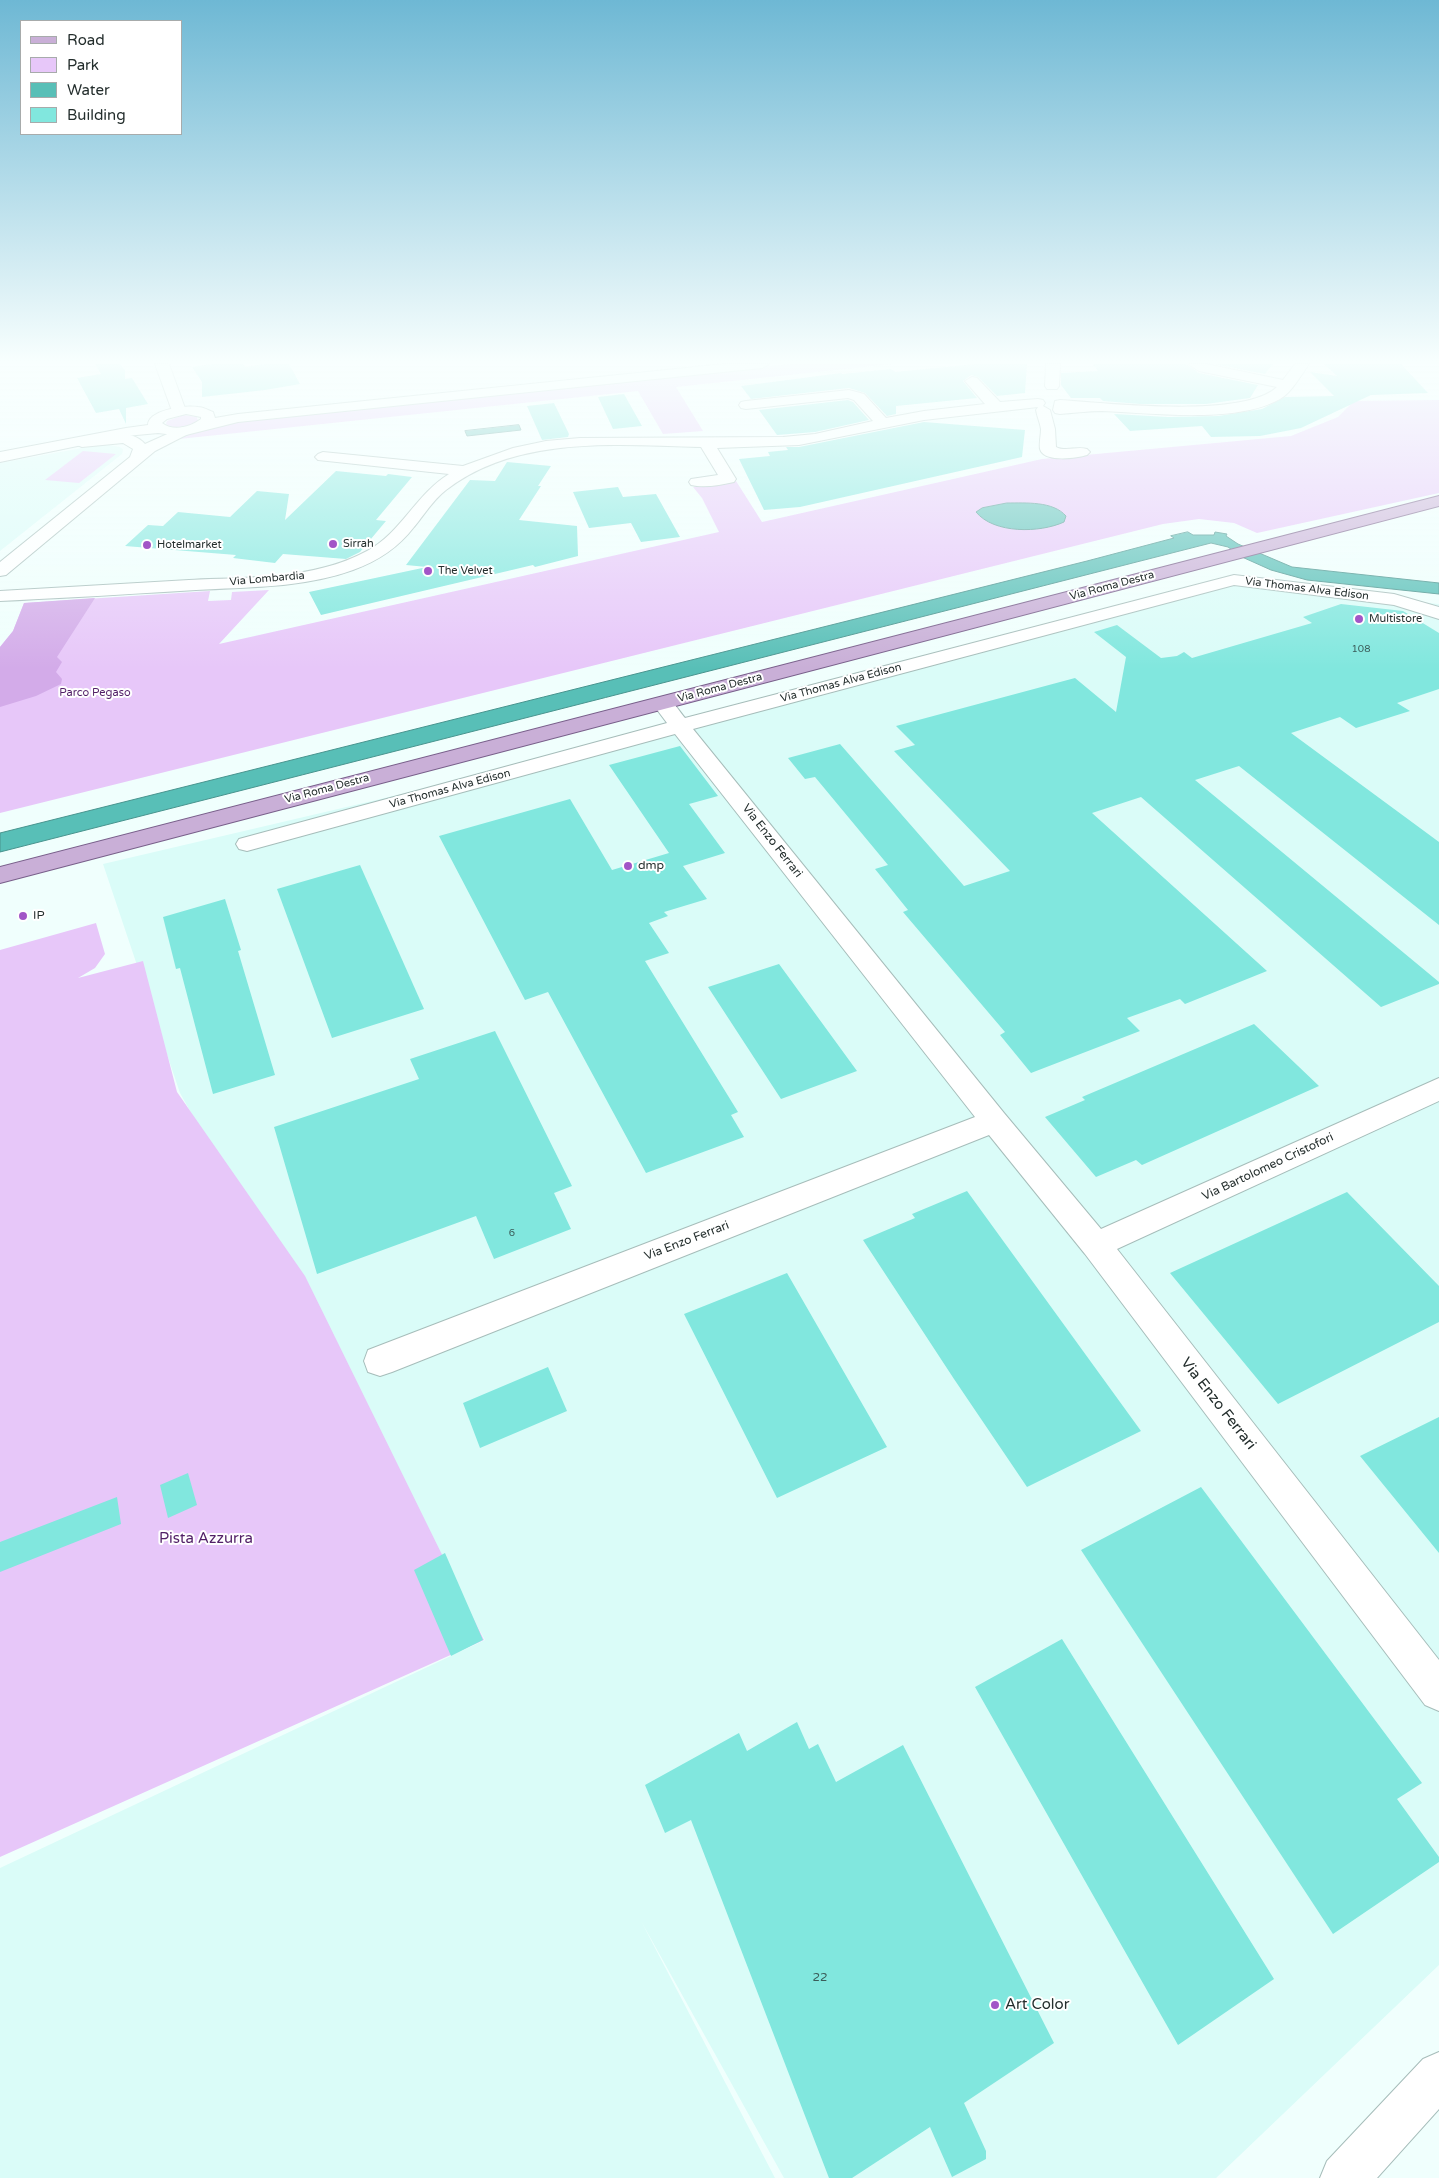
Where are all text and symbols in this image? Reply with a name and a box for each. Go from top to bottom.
legend [20,20,182,135]
text: Road [67,31,105,49]
text: Park [67,56,99,74]
text: Water [67,81,110,99]
text: Building [67,106,126,124]
place label: Sirrah [343,537,374,551]
place label: Hotelmarket [157,538,222,552]
marker: Sirrah [327,538,339,550]
marker: Hotelmarket [141,539,153,551]
place label: The Velvet [438,564,493,578]
marker: The Velvet [422,565,434,577]
street label: Via Roma Destra [1068,568,1156,604]
street label: Via Lombardia [229,569,305,589]
street label: Via Thomas Alva Edison [1244,575,1370,603]
place label: Multistore [1369,612,1422,626]
marker: Multistore [1353,613,1365,625]
house number: 108 [1352,643,1370,655]
street label: Via Thomas Alva Edison [779,660,903,706]
street label: Via Roma Destra [676,670,764,706]
park label: Parco Pegaso [59,686,131,700]
street label: Via Thomas Alva Edison [388,766,512,812]
street label: Via Roma Destra [283,771,371,807]
street label: Via Enzo Ferrari [739,801,805,881]
place label: dmp [638,859,664,873]
marker: dmp [622,860,634,872]
place label: IP [33,909,44,923]
marker: IP [17,910,29,922]
street label: Via Bartolomeo Cristofori [1200,1130,1336,1204]
street label: Via Enzo Ferrari [643,1218,731,1264]
house number: 6 [509,1227,515,1239]
street label: Via Enzo Ferrari [1176,1354,1260,1454]
park label: Pista Azzurra [159,1530,253,1548]
house number: 22 [812,1971,828,1985]
place label: Art Color [1005,1996,1069,2014]
marker: Art Color [989,1999,1001,2011]

